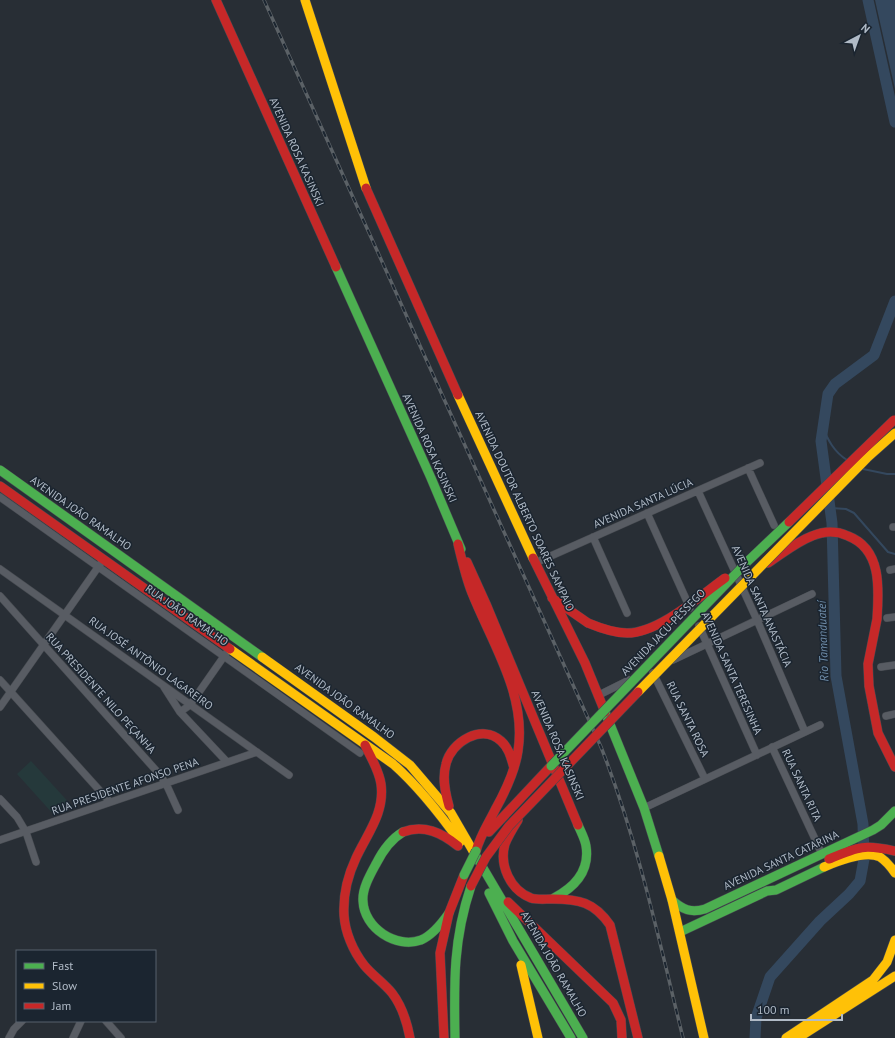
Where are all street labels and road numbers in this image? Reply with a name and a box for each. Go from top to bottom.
street label: AVENIDA ROSA KASINSKI [267,95,327,209]
street label: AVENIDA ROSA KASINSKI [400,391,460,505]
street label: AVENIDA DOUTOR ALBERTO SOARES SAMPAIO [472,409,578,613]
street label: AVENIDA JOÃO RAMALHO [28,473,134,553]
street label: AVENIDA SANTA LÚCIA [591,475,695,531]
street label: AVENIDA SANTA ANASTÁCIA [729,543,795,670]
street label: RUA JOÃO RAMALHO [143,581,231,649]
street label: AVENIDA JACU-PÊSSEGO [618,586,708,678]
street label: AVENIDA SANTA TERESINHA [699,609,766,737]
street label: RUA JOSÉ ANTÔNIO LAGAREIRO [86,613,216,713]
street label: RUA PRESIDENTE NILO PEÇANHA [43,630,159,757]
street label: AVENIDA JOÃO RAMALHO [292,660,398,742]
street label: RUA SANTA ROSA [664,679,713,760]
street label: AVENIDA ROSA KASINSKI [529,688,587,802]
street label: RUA SANTA RITA [779,747,825,824]
street label: RUA PRESIDENTE AFONSO PENA [50,754,201,818]
street label: AVENIDA SANTA CATARINA [721,827,841,893]
street label: AVENIDA JOÃO RAMALHO [518,909,590,1019]

